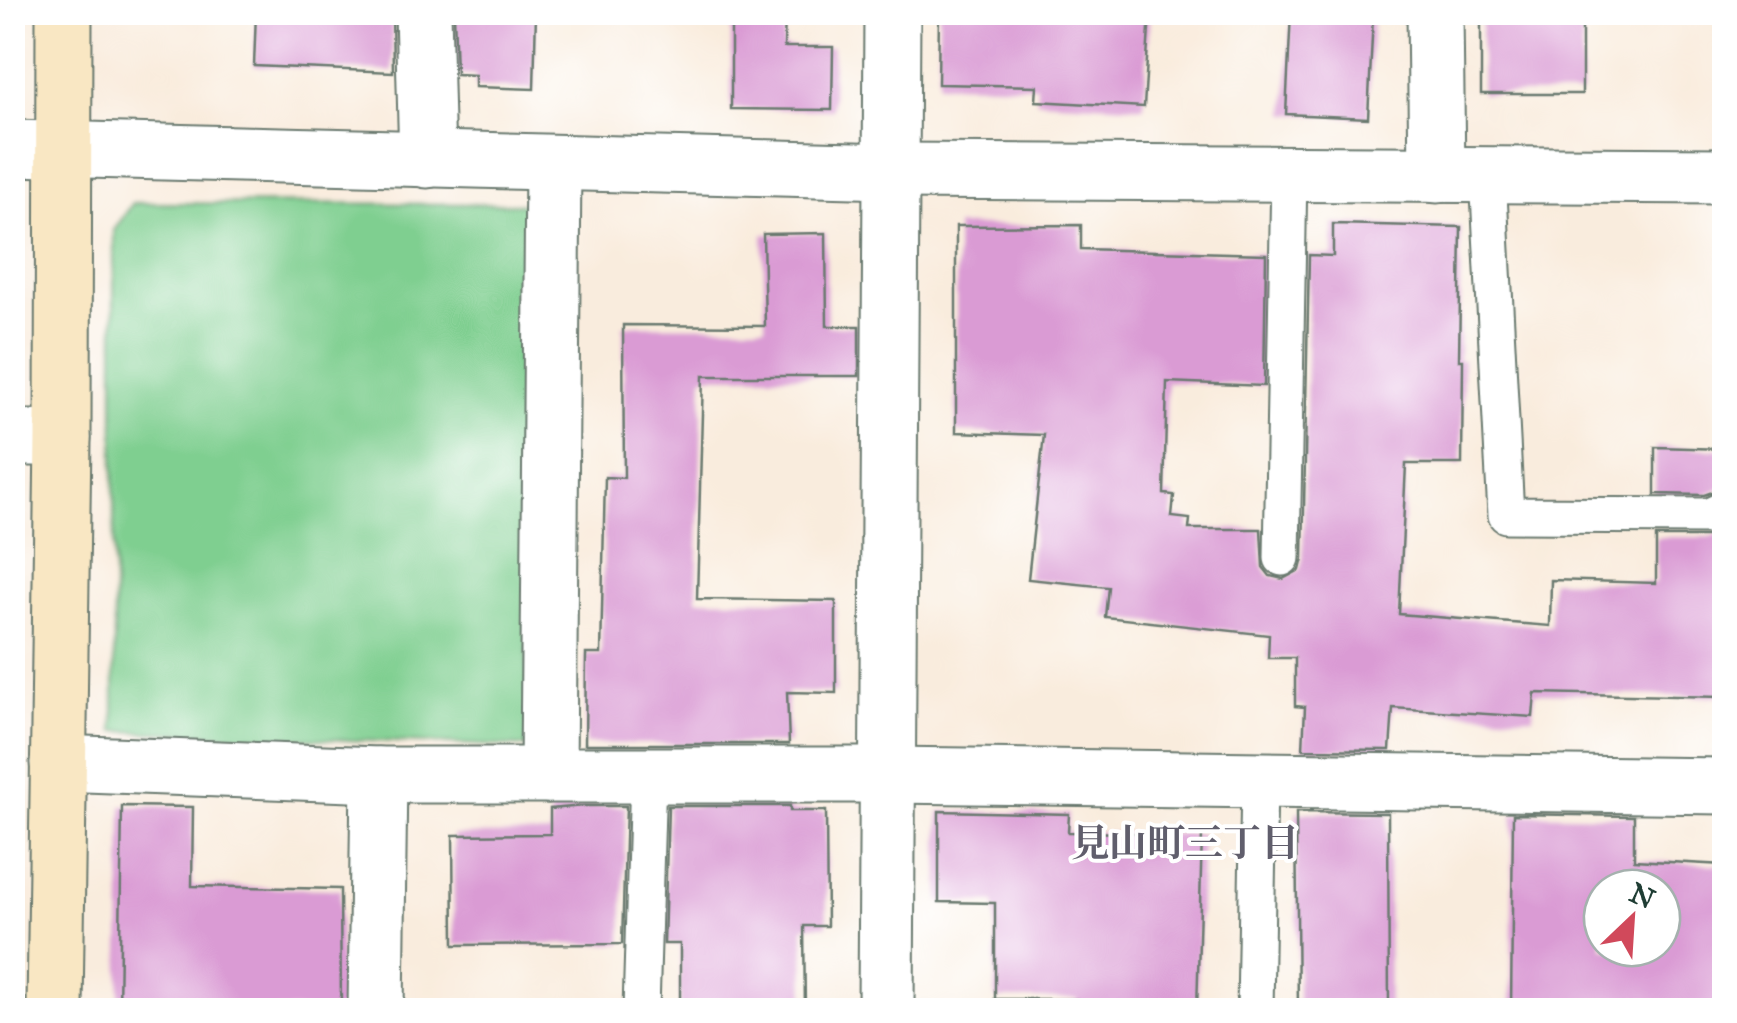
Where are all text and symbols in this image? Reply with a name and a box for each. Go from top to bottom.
district label: 見山町三丁目 [1071,820,1299,866]
north arrow [1582,868,1682,968]
text: N [1624,875,1661,917]

